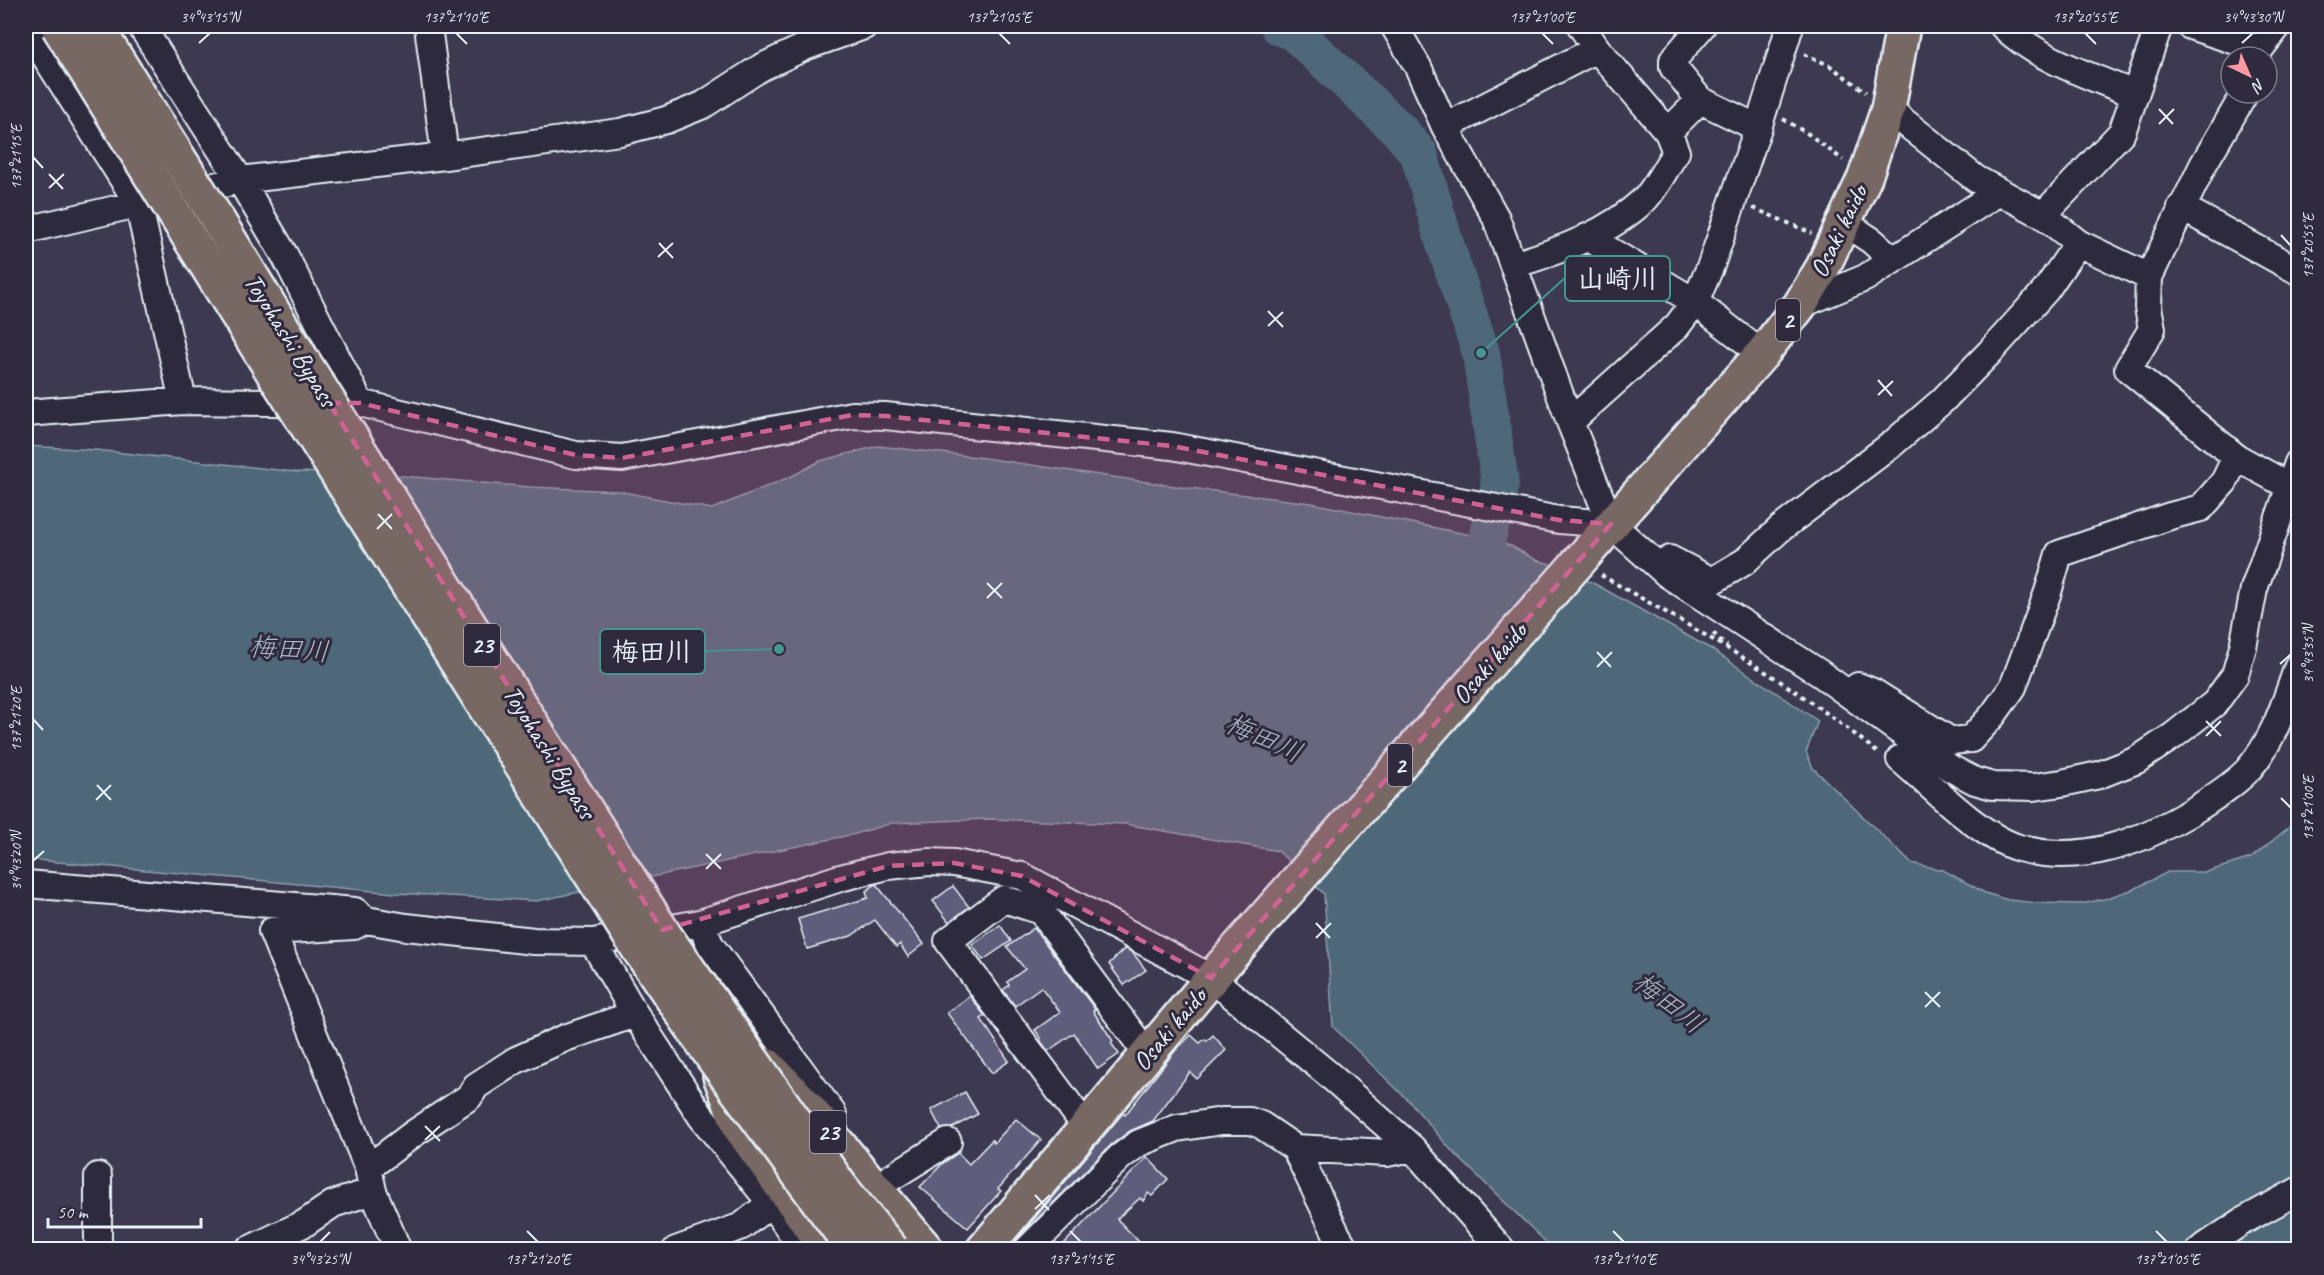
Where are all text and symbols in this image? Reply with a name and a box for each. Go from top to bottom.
text: 34°43'15"N [180,8,243,27]
text: 137°21'10"E [424,8,490,27]
text: 137°21'05"E [967,8,1033,27]
text: 137°21'00"E [1510,8,1576,27]
text: 137°20'55"E [2053,8,2119,27]
text: 34°43'30"N [2223,8,2286,27]
north arrow [2219,45,2279,105]
text: N [2246,74,2269,98]
text: 137°21'15"E [7,123,26,189]
street label: Osaki kaido [1802,177,1876,283]
text: 137°20'55"E [2299,212,2318,278]
callout: 山崎川 [1565,256,1670,301]
text: 山崎川 [1578,262,1659,296]
street label: Toyohashi Bypass [236,267,346,415]
road number: 2 [1776,299,1800,341]
street label: Osaki kaido [1445,613,1536,711]
text: 34°43'35"N [2299,621,2318,684]
road number: 23 [464,624,500,666]
water label: 梅田川 [247,629,331,669]
callout: 梅田川 [600,629,705,674]
text: 梅田川 [612,635,693,669]
street label: Toyohashi Bypass [495,679,605,827]
text: 137°21'20"E [7,685,26,751]
water label: 梅田川 [1220,706,1308,770]
road number: 2 [1388,744,1412,786]
text: 137°21'00"E [2299,774,2318,840]
text: 34°43'20"N [7,828,26,891]
water label: 梅田川 [1627,965,1711,1041]
street label: Osaki kaido [1125,979,1215,1078]
road number: 23 [810,1111,846,1153]
scale bar [48,1191,201,1229]
text: 50 m [57,1201,90,1223]
text: 34°43'25"N [290,1250,353,1269]
text: 137°21'20"E [506,1250,572,1269]
text: 137°21'15"E [1049,1250,1115,1269]
text: 137°21'10"E [1592,1250,1658,1269]
text: 137°21'05"E [2135,1250,2201,1269]

